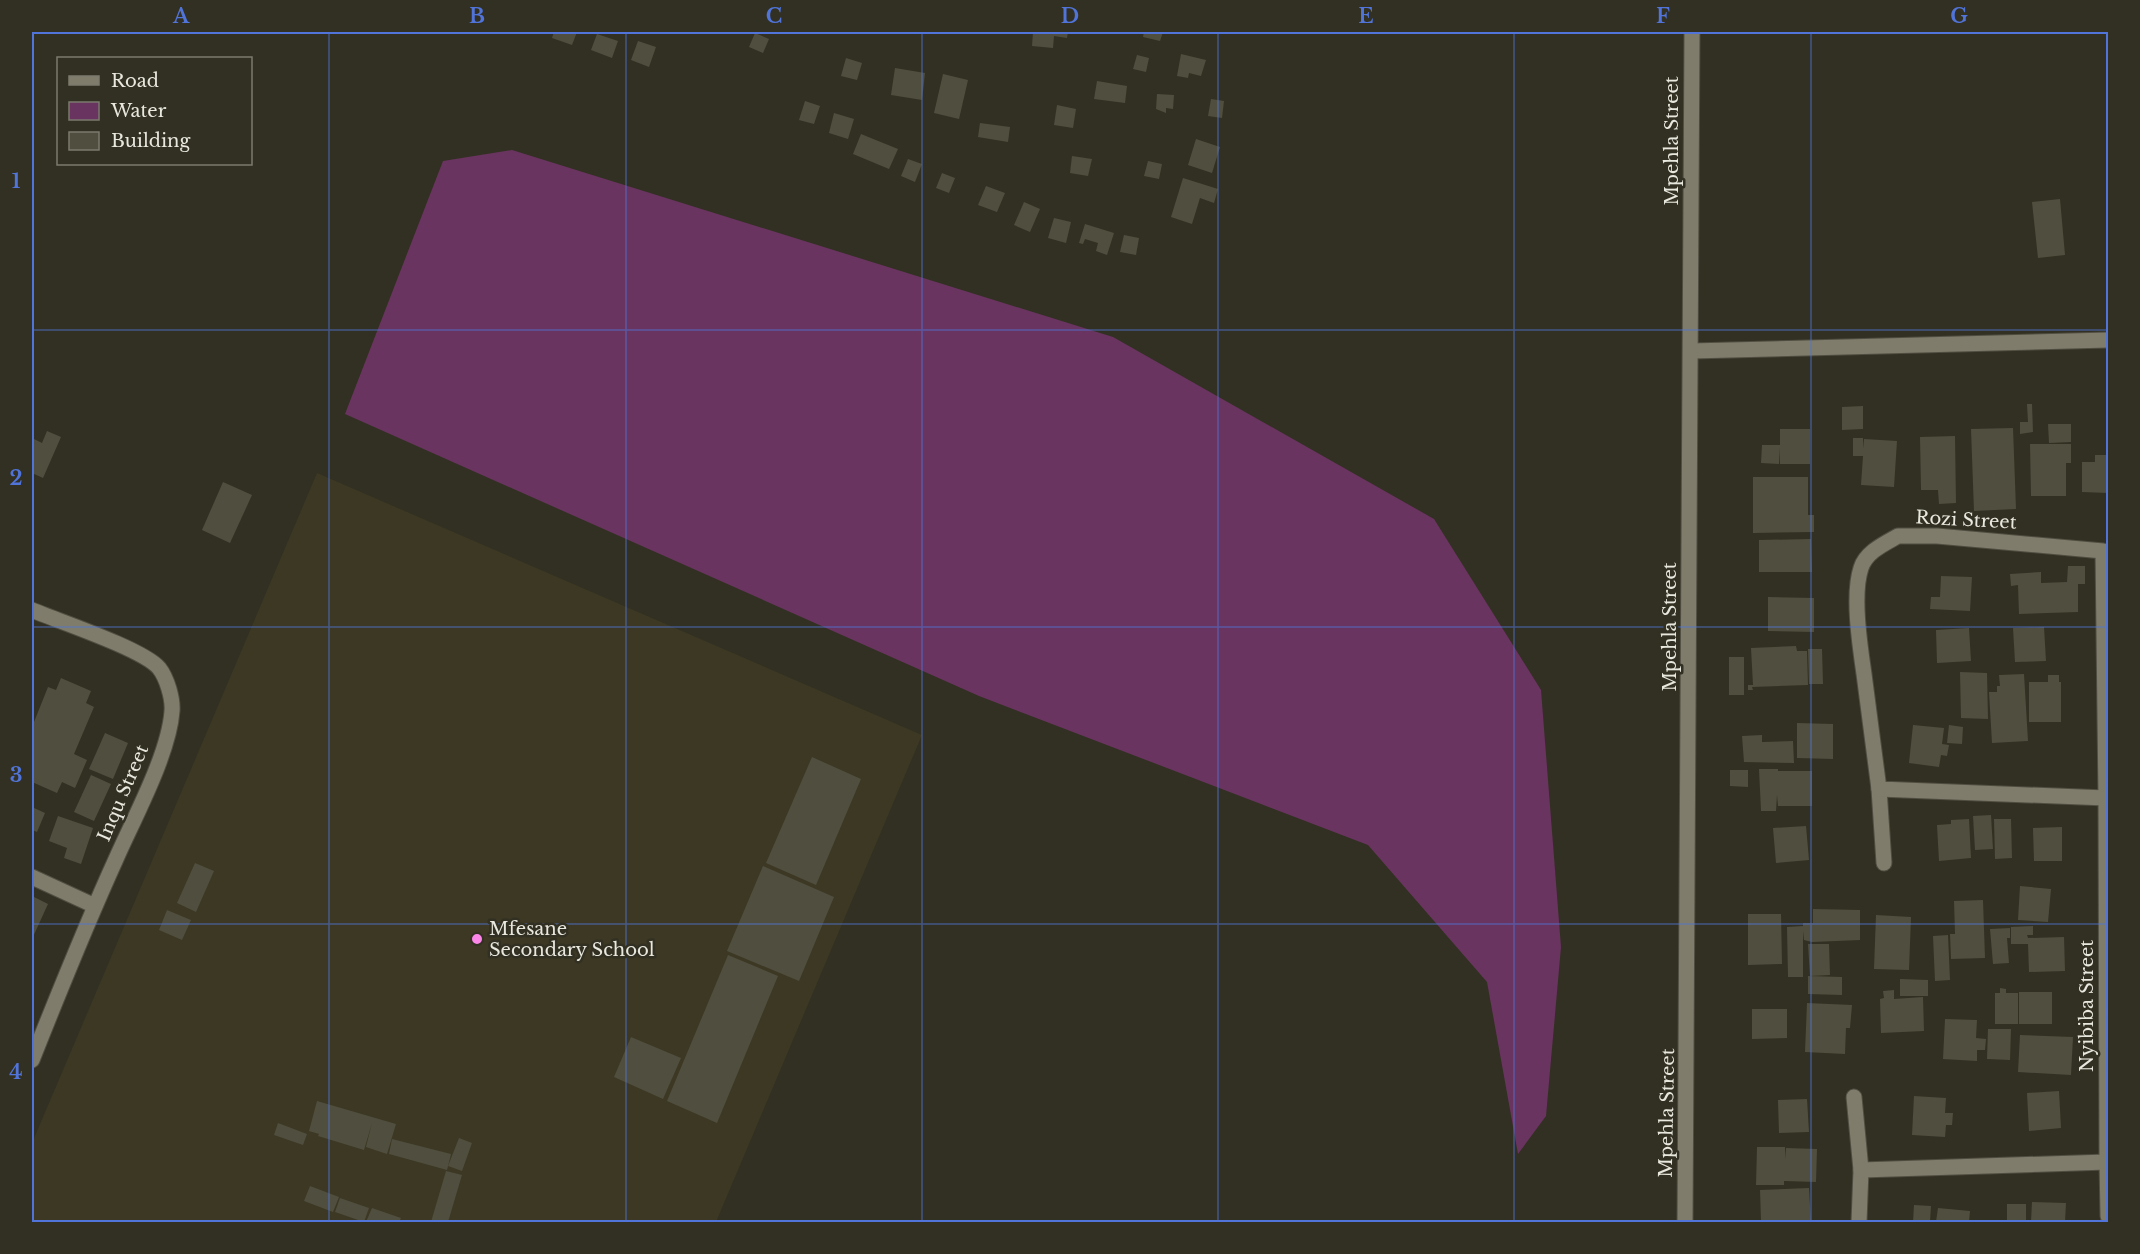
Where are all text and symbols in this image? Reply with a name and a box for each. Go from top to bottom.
text: A [172,4,190,28]
text: B [469,4,485,28]
text: C [766,4,782,28]
text: D [1061,4,1079,28]
text: E [1358,4,1374,28]
text: F [1656,4,1670,28]
text: G [1950,4,1968,28]
legend [57,57,252,165]
text: Road [111,70,159,92]
street label: Mpehla Street [1661,76,1683,206]
text: Water [110,100,167,122]
text: Building [111,130,190,152]
text: 1 [12,169,21,193]
text: 2 [9,466,23,490]
street label: Rozi Street [1915,506,2017,534]
street label: Mpehla Street [1659,562,1681,692]
street label: Inqu Street [93,741,153,845]
text: 3 [10,763,22,787]
place label: Mfesane Secondary School [489,918,655,961]
marker: Mfesane Secondary School [470,932,484,946]
street label: Nyibiba Street [2076,940,2098,1072]
street label: Mpehla Street [1655,1048,1679,1178]
text: 4 [9,1060,23,1084]

